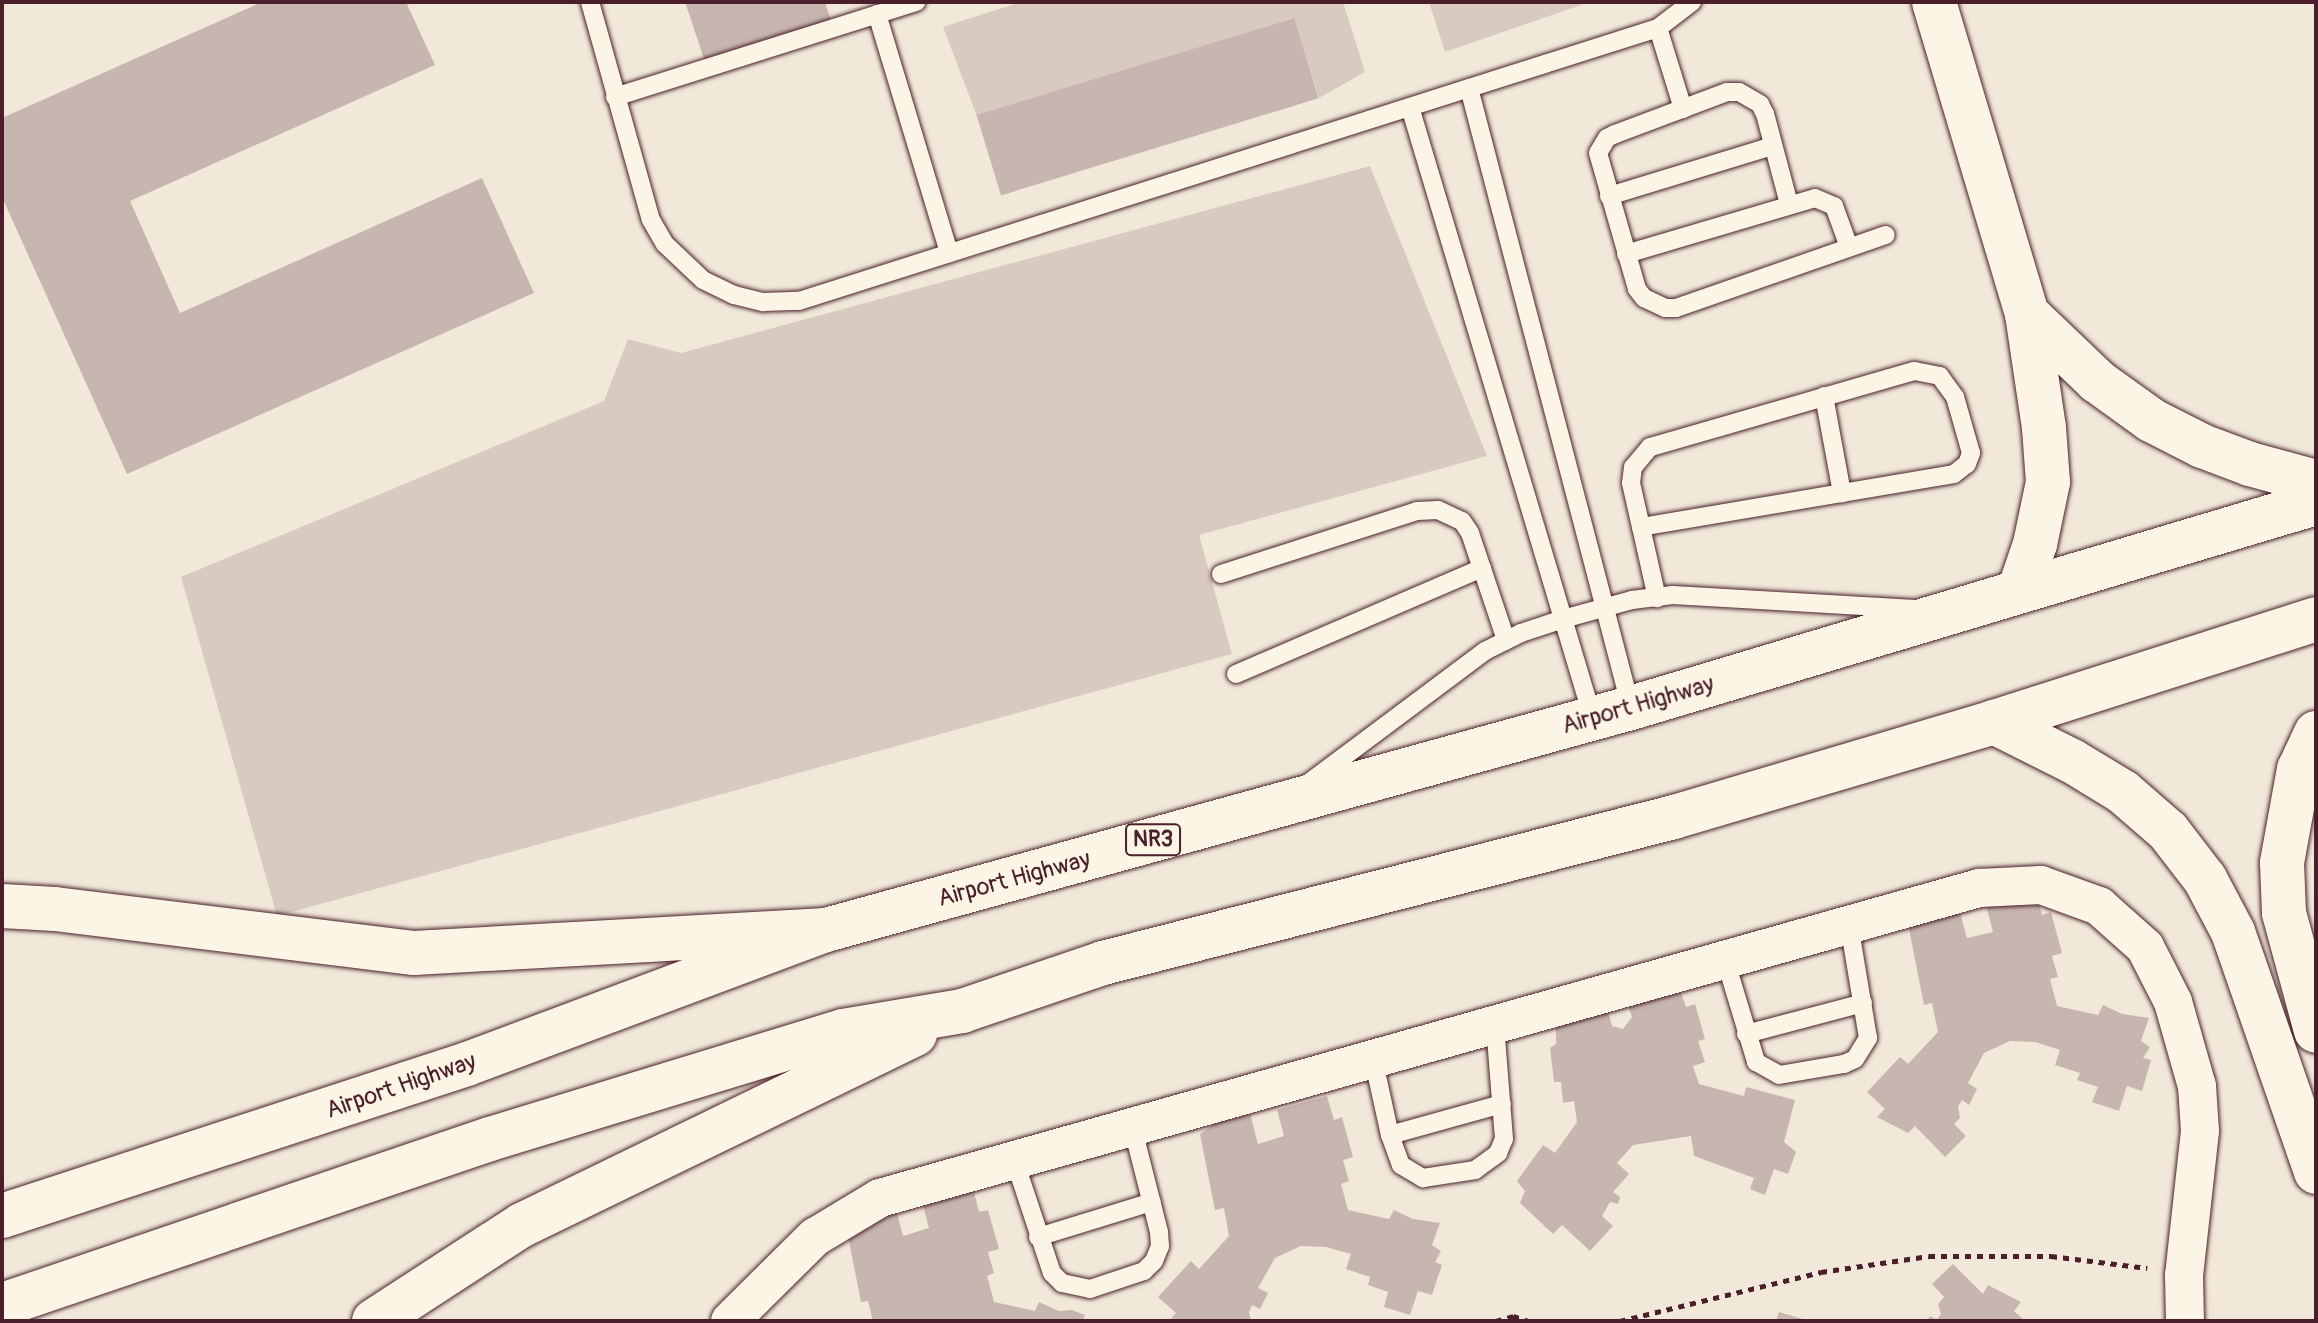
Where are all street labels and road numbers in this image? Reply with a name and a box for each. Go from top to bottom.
street label: Airport Highway [1559,670,1717,740]
road number: NR3 [1125,822,1181,858]
street label: Airport Highway [935,845,1093,913]
street label: Airport Highway [322,1047,480,1125]

